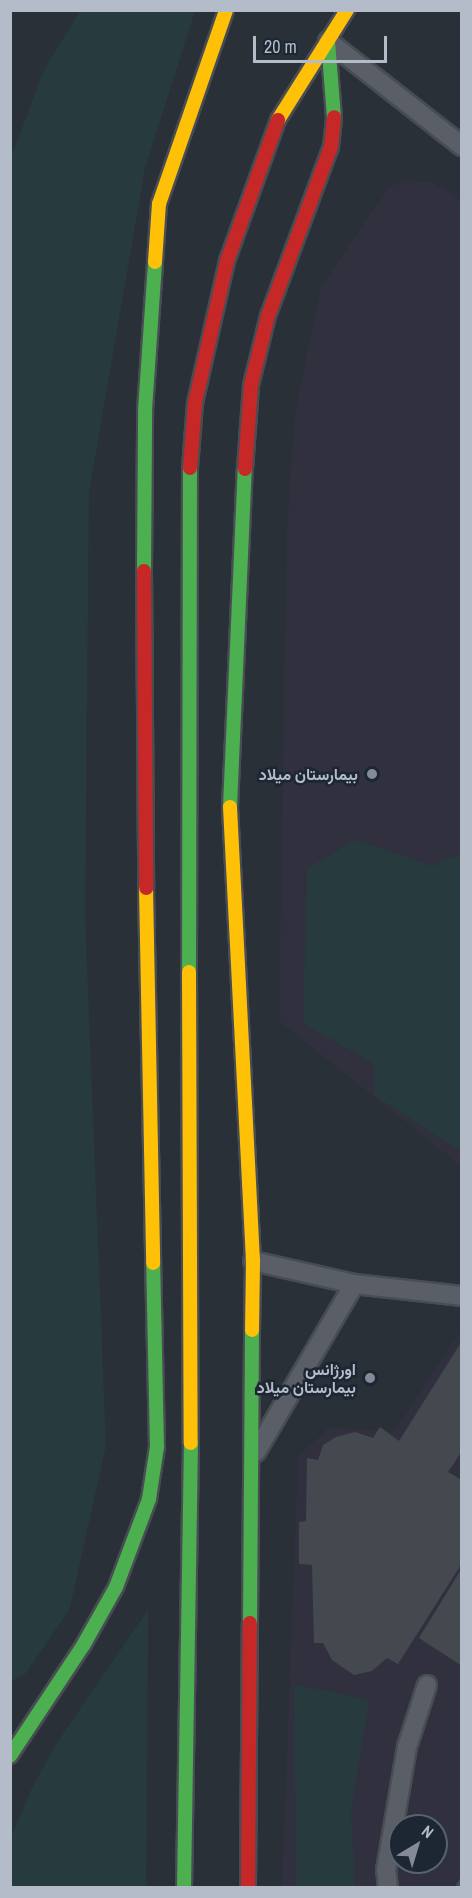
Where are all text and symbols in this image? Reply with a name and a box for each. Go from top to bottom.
scale bar [256,24,390,62]
text: 20 m [264,34,297,59]
place label: بیمارستان میلاد [259,764,358,784]
marker: بیمارستان میلاد [363,765,381,783]
place label: اورژانس بیمارستان میلاد [257,1359,356,1397]
marker: اورژانس بیمارستان میلاد [361,1369,379,1387]
north arrow [388,1814,448,1874]
text: N [417,1820,438,1843]

